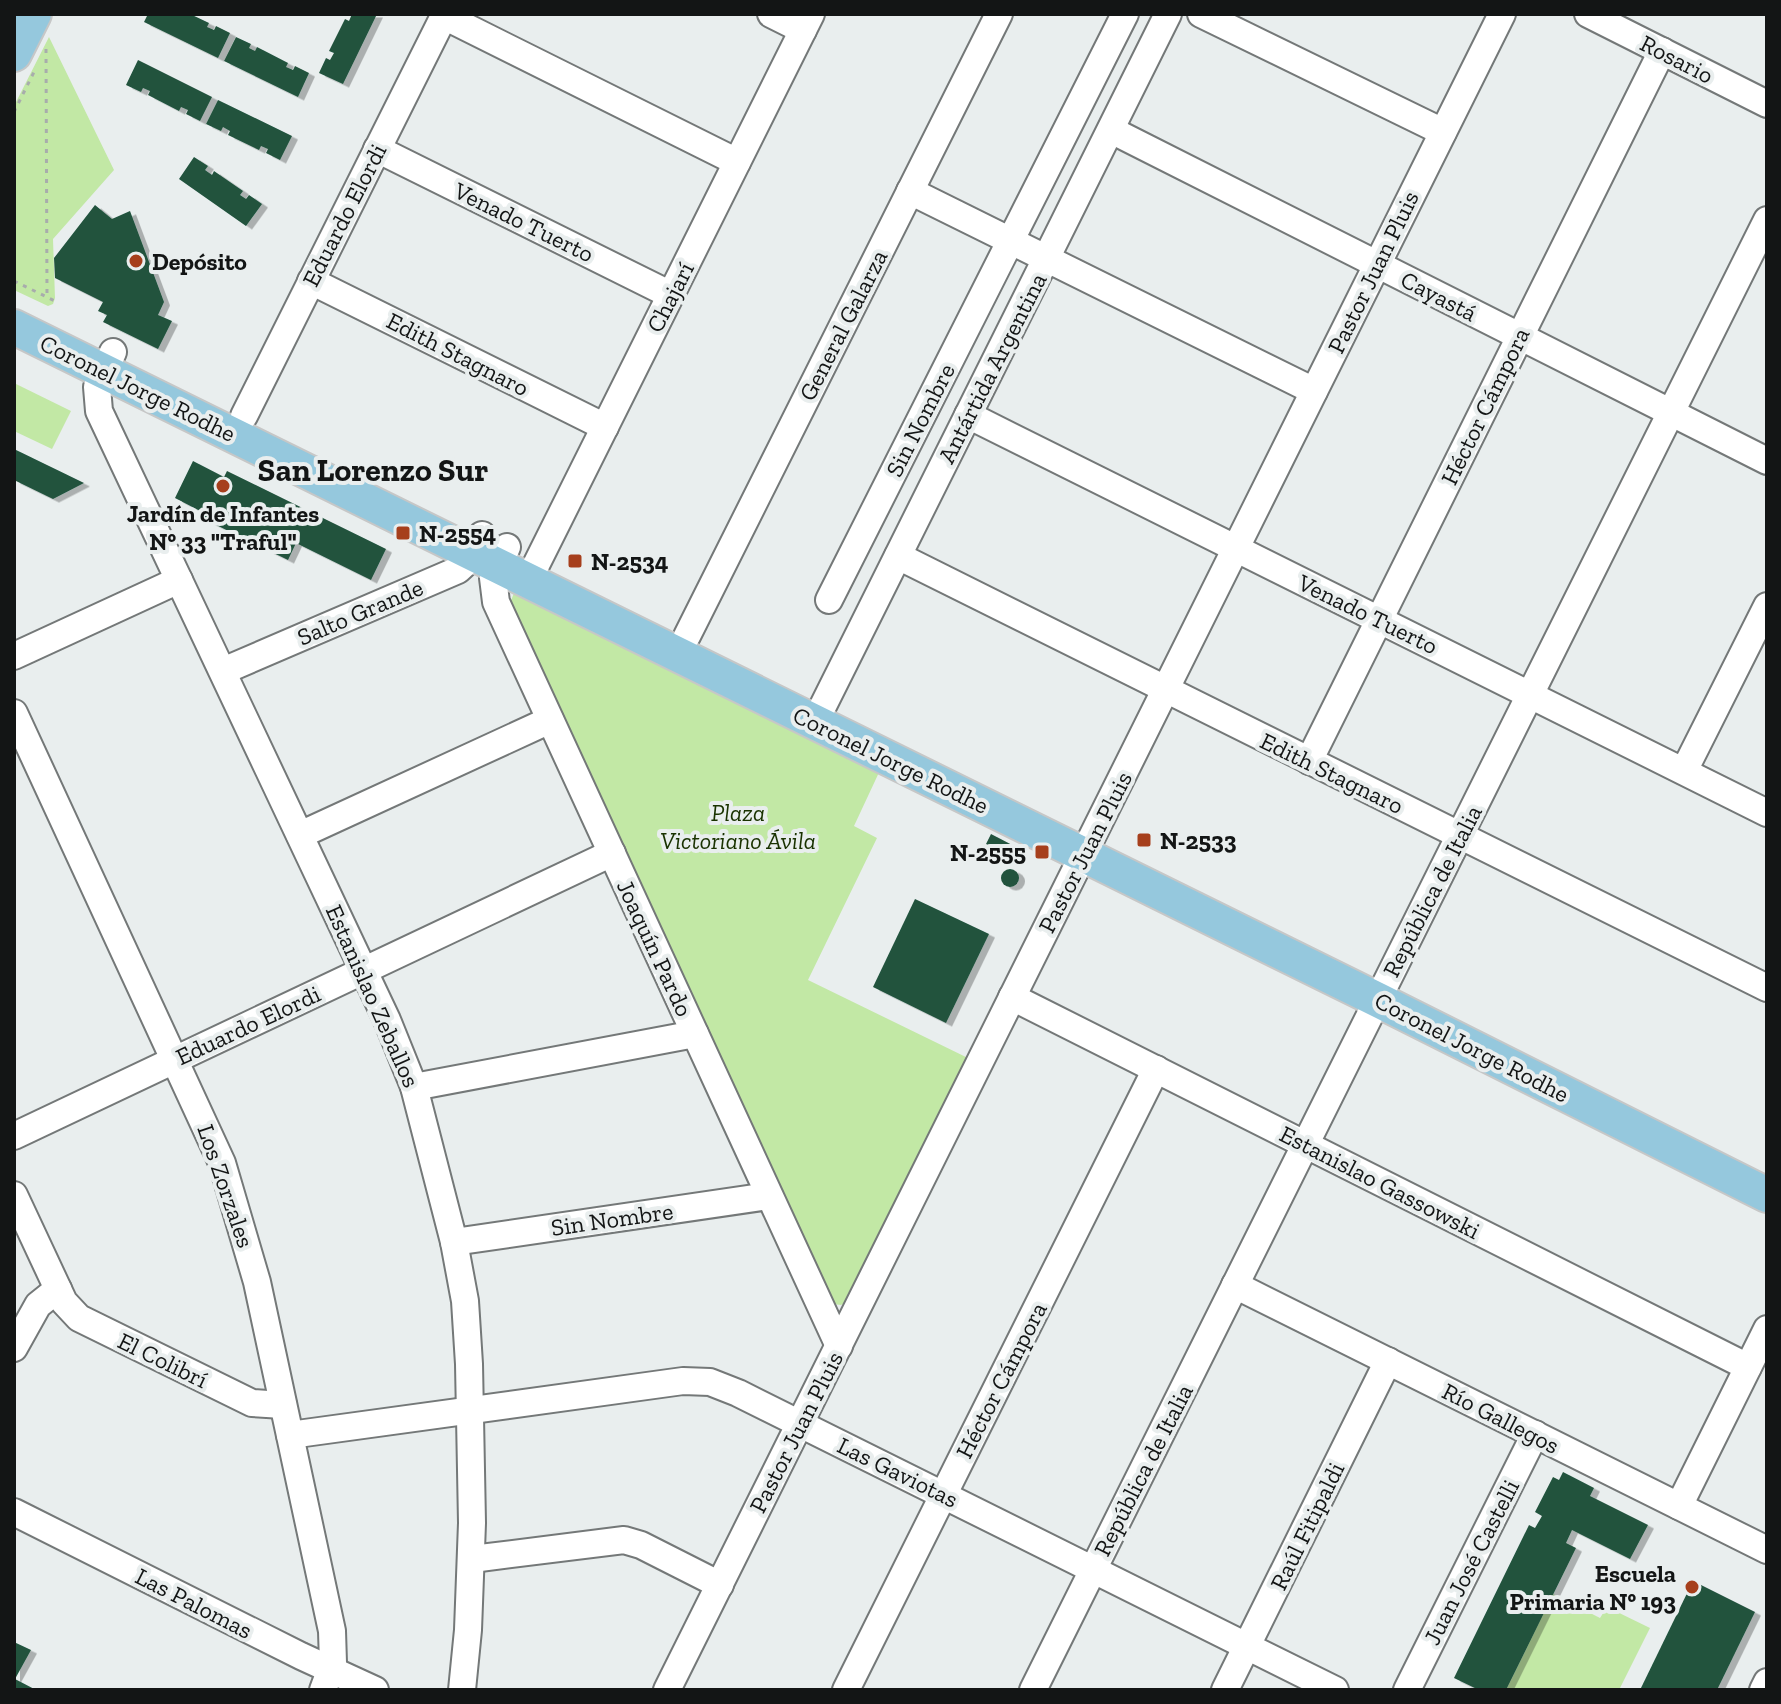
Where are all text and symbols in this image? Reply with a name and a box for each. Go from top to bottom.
street label: Rosario [1636,28,1718,90]
street label: Eduardo Elordi [296,139,392,291]
street label: Venado Tuerto [448,175,599,268]
street label: Pastor Juan Pluis [1321,186,1425,358]
street label: General Galarza [793,244,894,405]
place label: Depósito [152,247,247,276]
marker: Depósito [127,252,145,270]
street label: Chajarí [640,257,700,337]
street label: Cayastá [1396,265,1482,328]
street label: Antártida Argentina [931,268,1053,468]
street label: Edith Stagnaro [382,306,534,402]
street label: Héctor Cámpora [1434,322,1536,489]
street label: Coronel Jorge Rodhe [35,328,241,448]
street label: Sin Nombre [879,359,961,481]
district label: San Lorenzo Sur [258,451,488,489]
marker: Jardín de Infantes N° 33 "Traful" [214,477,232,495]
place label: Jardín de Infantes N° 33 "Traful" [127,499,319,556]
place label: N-2554 [419,519,496,548]
marker: N-2554 [394,524,412,542]
place label: N-2534 [591,547,669,576]
marker: N-2534 [566,552,584,570]
street label: Venado Tuerto [1292,567,1443,660]
street label: Salto Grande [293,572,427,652]
street label: Coronel Jorge Rodhe [788,700,994,820]
street label: Edith Stagnaro [1256,726,1408,820]
street label: Pastor Juan Pluis [1032,766,1138,938]
park label: Plaza Victoriano Ávila [660,798,816,855]
street label: República de Italia [1376,800,1488,982]
place label: N-2533 [1160,826,1237,855]
marker: N-2533 [1135,831,1153,849]
place label: N-2555 [950,838,1026,867]
marker: N-2555 [1033,843,1051,861]
street label: Joaquín Pardo [611,875,699,1021]
street label: Estanislao Zeballos [320,900,426,1092]
street label: Eduardo Elordi [171,979,325,1071]
street label: Coronel Jorge Rodhe [1370,986,1574,1108]
street label: Estanislao Gassowski [1275,1119,1485,1245]
street label: Los Zorzales [191,1121,261,1251]
street label: Sin Nombre [549,1196,675,1242]
street label: Héctor Cámpora [949,1297,1053,1463]
street label: El Colibrí [113,1326,213,1394]
street label: Pastor Juan Pluis [743,1346,849,1518]
street label: Río Gallegos [1438,1376,1564,1460]
street label: República de Italia [1087,1379,1199,1561]
street label: Las Gaviotas [833,1430,963,1514]
street label: Raúl Fitipaldi [1264,1457,1351,1595]
street label: Juan José Castelli [1417,1474,1525,1649]
place label: Escuela Primaria N° 193 [1510,1559,1676,1616]
street label: Las Palomas [131,1561,257,1645]
marker: Escuela Primaria N° 193 [1683,1578,1701,1596]

